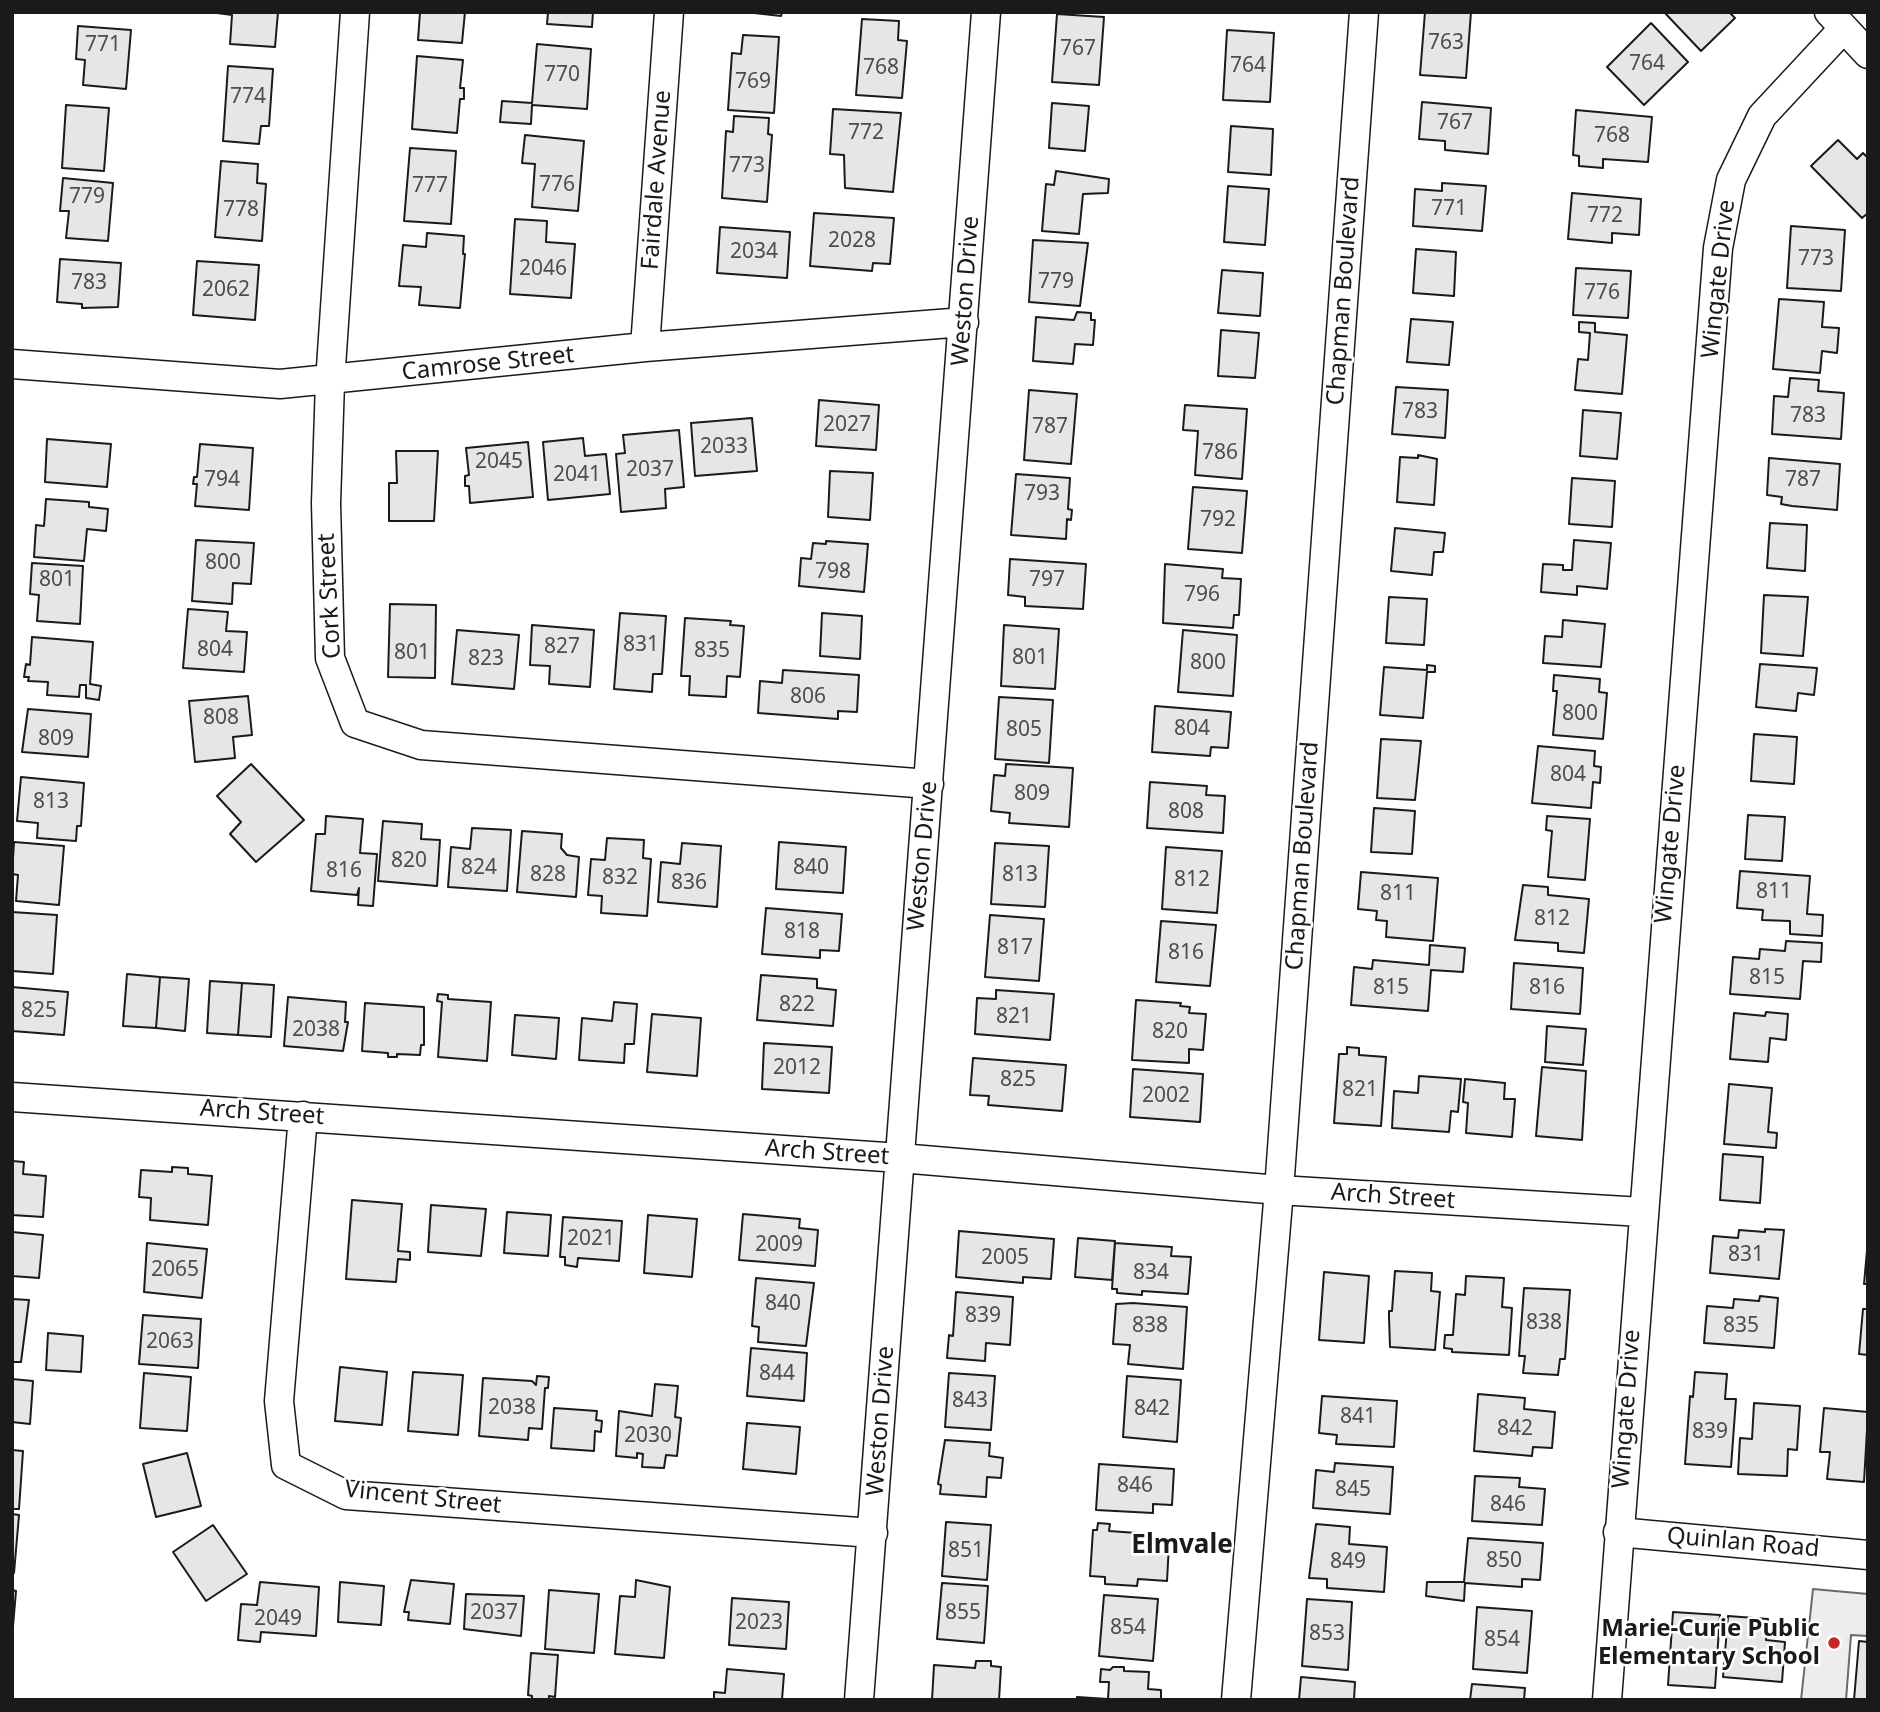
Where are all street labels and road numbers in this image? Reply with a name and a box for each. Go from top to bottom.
street label: Fairdale Avenue [636,89,678,271]
street label: Chapman Boulevard [1322,176,1366,406]
street label: Wingate Drive [1696,198,1742,360]
street label: Weston Drive [946,215,986,367]
street label: Camrose Street [400,341,576,387]
street label: Cork Street [312,533,348,659]
street label: Chapman Boulevard [1281,741,1325,971]
street label: Wingate Drive [1650,763,1692,925]
street label: Weston Drive [902,780,944,932]
street label: Arch Street [199,1094,325,1132]
street label: Arch Street [764,1134,890,1172]
street label: Arch Street [1330,1178,1456,1216]
street label: Wingate Drive [1607,1329,1647,1489]
street label: Weston Drive [861,1345,901,1497]
street label: Vincent Street [343,1475,503,1521]
street label: Quinlan Road [1666,1522,1820,1564]

